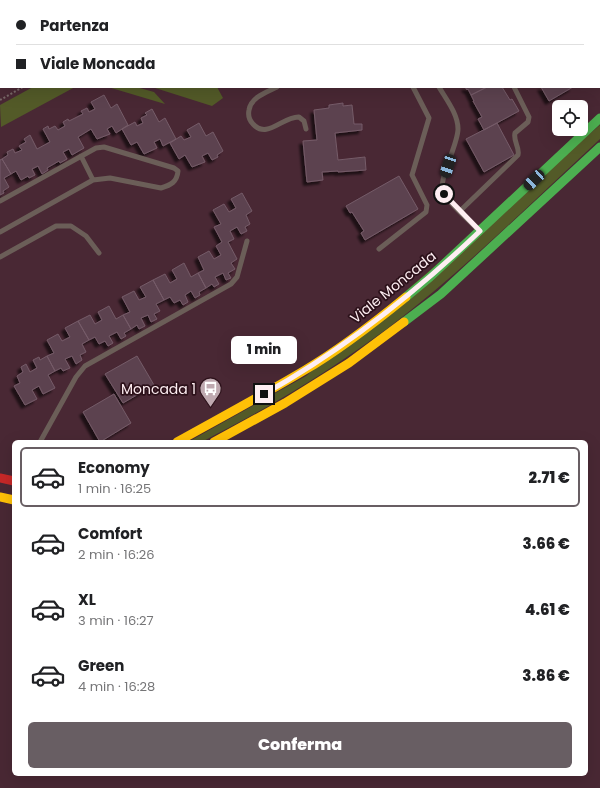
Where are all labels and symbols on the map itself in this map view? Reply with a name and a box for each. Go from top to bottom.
car [439,153,457,179]
car [521,167,547,193]
route start [435,185,453,203]
street label: Viale Moncada [346,246,440,328]
callout: 1 min [231,336,297,364]
bus stop icon: Moncada 1 [198,376,224,409]
place label: Moncada 1 [121,379,196,399]
route end [255,385,273,403]

